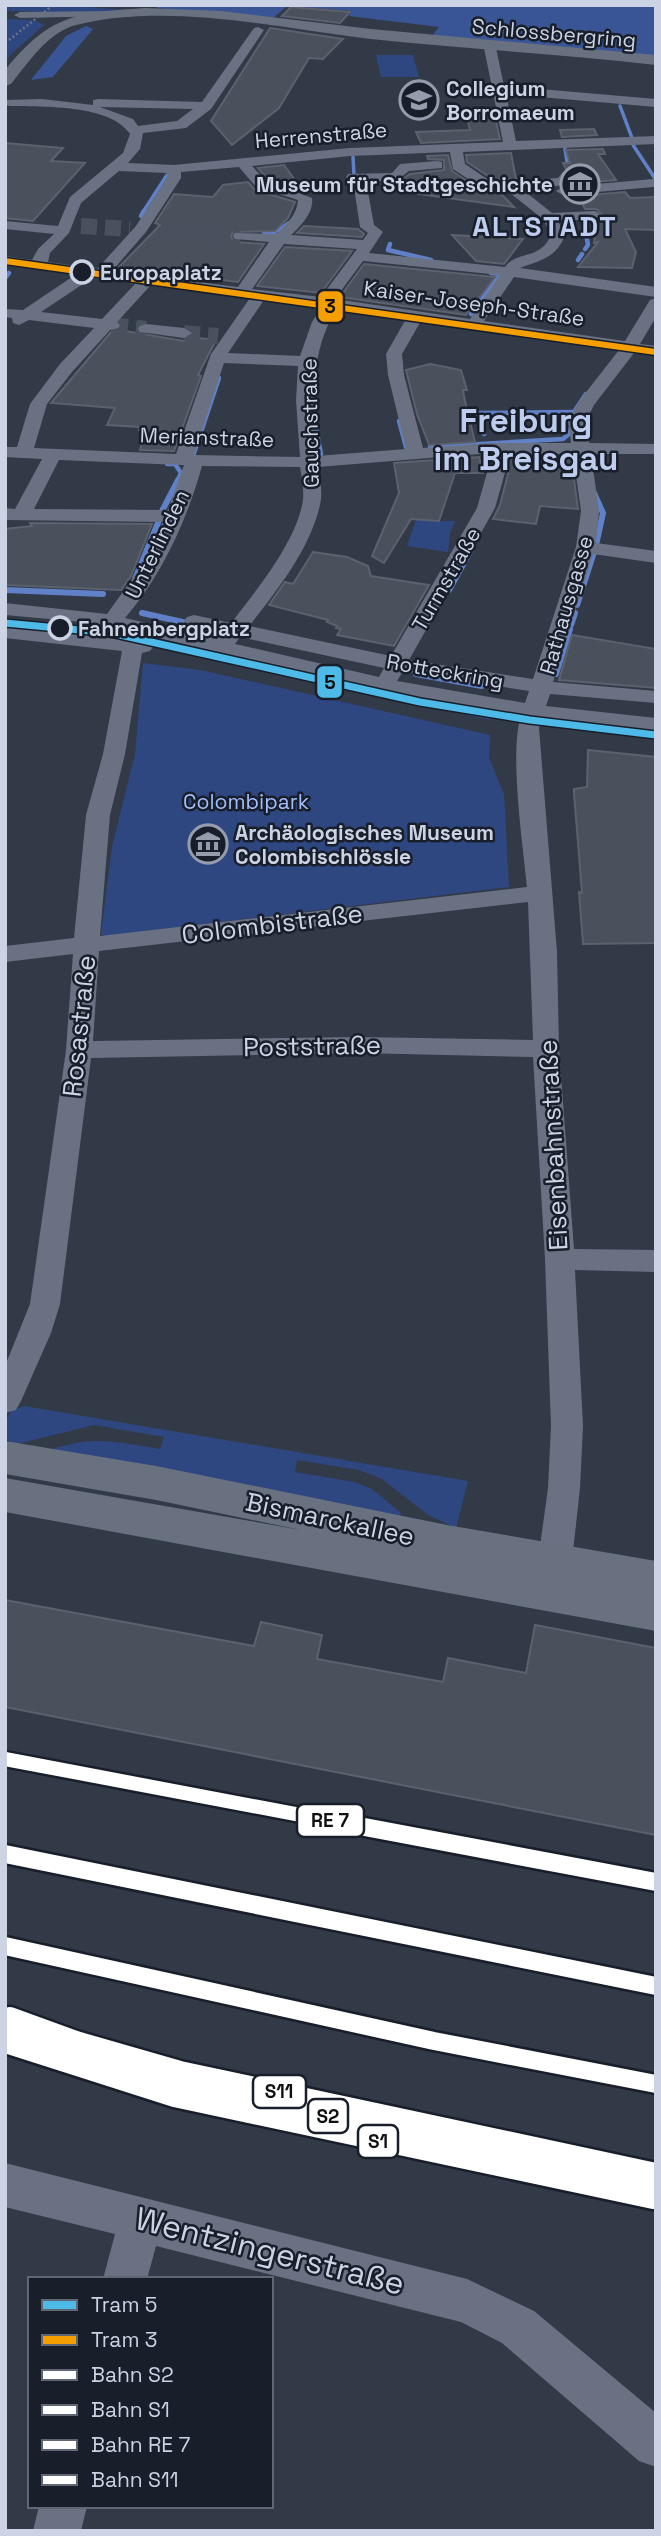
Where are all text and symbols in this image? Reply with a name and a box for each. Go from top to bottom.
street label: Schlossbergring [471,12,637,54]
place label: Collegium Borromaeum [446,75,575,126]
school or university icon: Collegium Borromaeum [398,79,440,121]
street label: Herrenstraße [254,116,388,154]
museum icon: Museum für Stadtgeschichte [559,163,601,205]
place label: Museum für Stadtgeschichte [256,171,553,198]
district label: ALTSTADT [472,208,618,244]
place label: Europaplatz [100,259,222,286]
marker: Europaplatz [70,260,94,284]
street label: Kaiser-Joseph-Straße [362,274,586,332]
line badge: 3 [317,290,344,323]
text: 3 [324,294,336,319]
street label: Gauchstraße [295,358,325,488]
district label: Freiburg im Breisgau [434,400,618,480]
street label: Merianstraße [139,421,275,453]
street label: Unterlinden [119,485,195,603]
street label: Turmstraße [405,522,487,636]
street label: Rathausgasse [533,533,599,677]
place label: Fahnenbergplatz [78,615,250,642]
marker: Fahnenbergplatz [48,616,72,640]
street label: Rotteckring [384,647,506,695]
line badge: 5 [316,665,343,699]
text: 5 [324,670,336,695]
park label: Colombipark [183,788,309,815]
place label: Archäologisches Museum Colombischlössle [235,819,494,870]
museum icon: Archäologisches Museum Colombischlössle [187,823,229,865]
street label: Colombistraße [180,896,364,952]
street label: Rosastraße [55,953,103,1099]
street label: Poststraße [243,1028,381,1064]
street label: Eisenbahnstraße [531,1039,575,1251]
street label: Bismarckallee [243,1485,417,1553]
line badge: RE 7 [297,1804,364,1837]
text: RE 7 [311,1808,349,1833]
line badge: S11 [253,2075,306,2108]
text: S11 [265,2079,293,2104]
line badge: S2 [308,2099,348,2133]
text: S2 [317,2104,339,2129]
line badge: S1 [358,2125,398,2158]
text: S1 [368,2129,388,2154]
street label: Wentzingerstraße [131,2198,409,2304]
legend [28,2277,273,2508]
text: Tram 5 [91,2291,157,2318]
text: Tram 3 [91,2326,158,2353]
text: Bahn S2 [91,2361,174,2388]
text: Bahn S1 [91,2396,170,2423]
text: Bahn RE 7 [91,2431,191,2458]
text: Bahn S11 [91,2466,179,2493]

